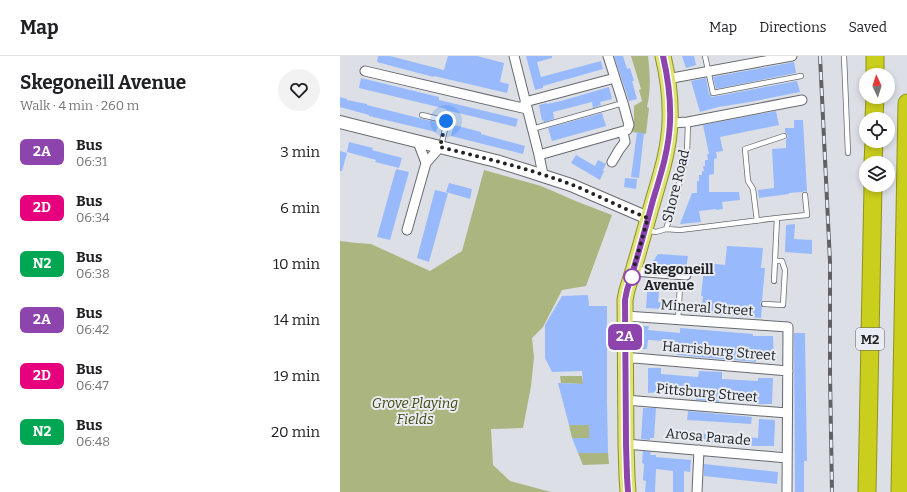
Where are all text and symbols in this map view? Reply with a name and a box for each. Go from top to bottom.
text: Map [20,16,59,39]
text: Map [709,19,737,36]
text: Directions [759,19,827,36]
text: Saved [849,19,887,36]
north arrow [859,68,895,104]
map controls [859,68,895,192]
button: heart [278,69,320,111]
text: Skegoneill Avenue [20,71,186,94]
text: Walk · 4 min · 260 m [20,98,139,113]
your location [436,111,456,131]
button: locate [859,112,895,148]
text: Bus [76,136,102,154]
text: 2A [33,143,51,160]
text: 3 min [280,143,320,161]
street label: Shore Road [659,148,693,224]
text: 06:31 [76,154,107,169]
button: layers [859,156,895,192]
text: Bus [76,192,102,210]
text: 2D [33,199,51,216]
text: 6 min [280,199,320,217]
text: 06:34 [76,210,110,225]
text: Bus [76,248,102,266]
text: N2 [33,255,51,272]
text: 10 min [273,255,320,273]
place label: Skegoneill Avenue [644,261,714,294]
text: 06:38 [76,266,110,281]
marker: Skegoneill Avenue [623,268,641,286]
street label: Mineral Street [660,296,754,320]
text: Bus [76,304,102,322]
text: 2A [33,311,51,328]
text: 14 min [274,311,320,329]
text: 06:42 [76,322,109,337]
line badge: 2A [607,324,643,350]
text: 2A [616,328,634,345]
road number: M2 [856,328,884,350]
street label: Harrisburg Street [661,338,777,364]
text: Bus [76,360,102,378]
text: 2D [33,367,51,384]
text: 19 min [274,367,320,385]
text: 06:47 [76,378,109,393]
street label: Pittsburg Street [655,380,759,406]
park label: Grove Playing Fields [372,395,458,428]
text: Bus [76,416,102,434]
text: N2 [33,423,51,440]
text: 20 min [271,423,320,441]
street label: Arosa Parade [665,425,751,449]
text: 06:48 [76,434,110,449]

